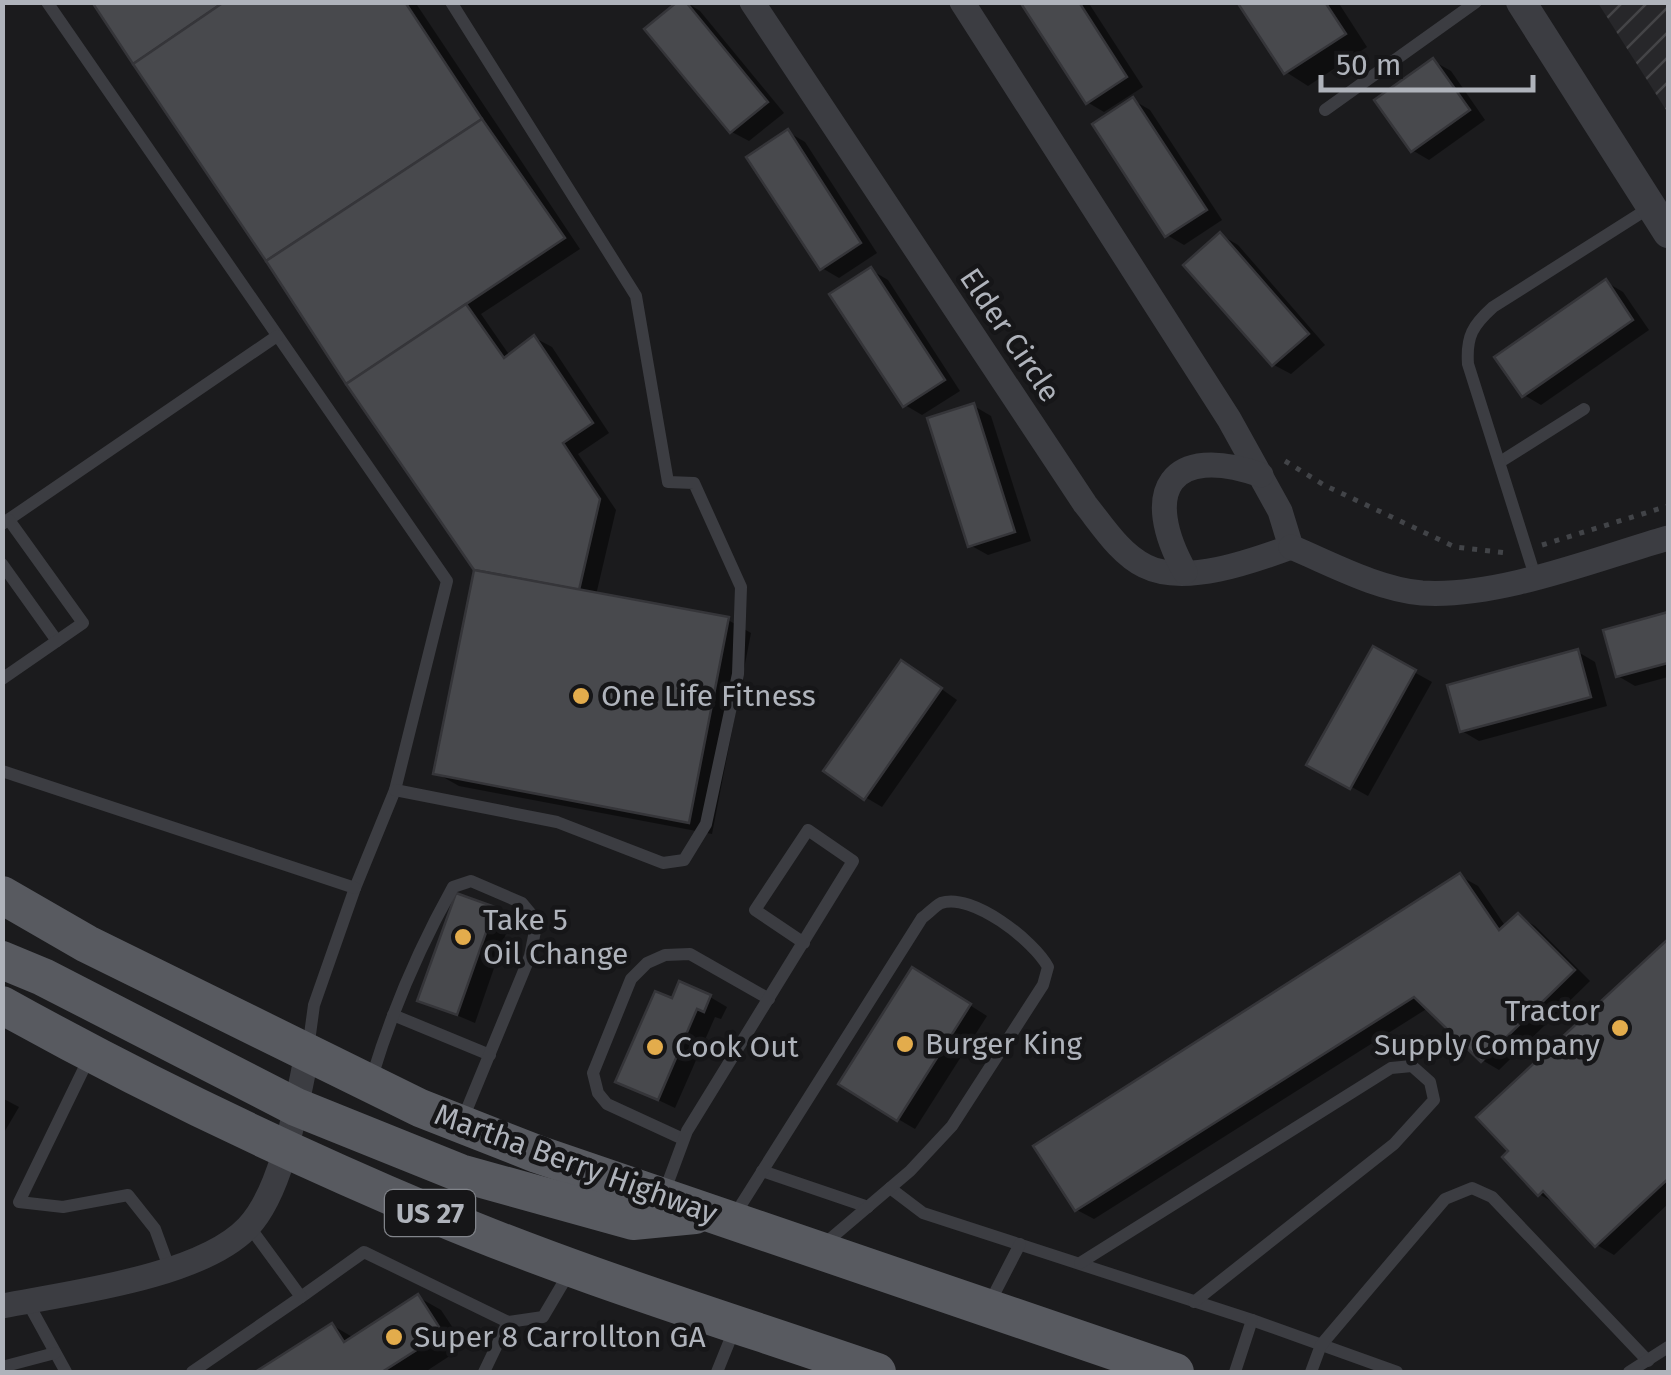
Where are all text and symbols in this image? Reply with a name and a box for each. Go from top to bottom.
scale bar [1321,30,1534,92]
text: 50 m [1336,47,1401,83]
street label: Elder Circle [952,261,1068,409]
place label: One Life Fitness [601,678,816,714]
marker: One Life Fitness [570,685,592,707]
place label: Take 5 Oil Change [483,902,628,972]
marker: Take 5 Oil Change [452,926,474,948]
place label: Tractor Supply Company [1374,993,1600,1063]
marker: Tractor Supply Company [1609,1017,1631,1039]
place label: Burger King [925,1026,1083,1062]
place label: Cook Out [675,1029,799,1065]
marker: Burger King [894,1033,916,1055]
marker: Cook Out [644,1036,666,1058]
street label: Martha Berry Highway [430,1096,722,1232]
road number: US 27 [385,1190,475,1236]
place label: Super 8 Carrollton GA [414,1319,707,1355]
marker: Super 8 Carrollton GA [383,1326,405,1348]

